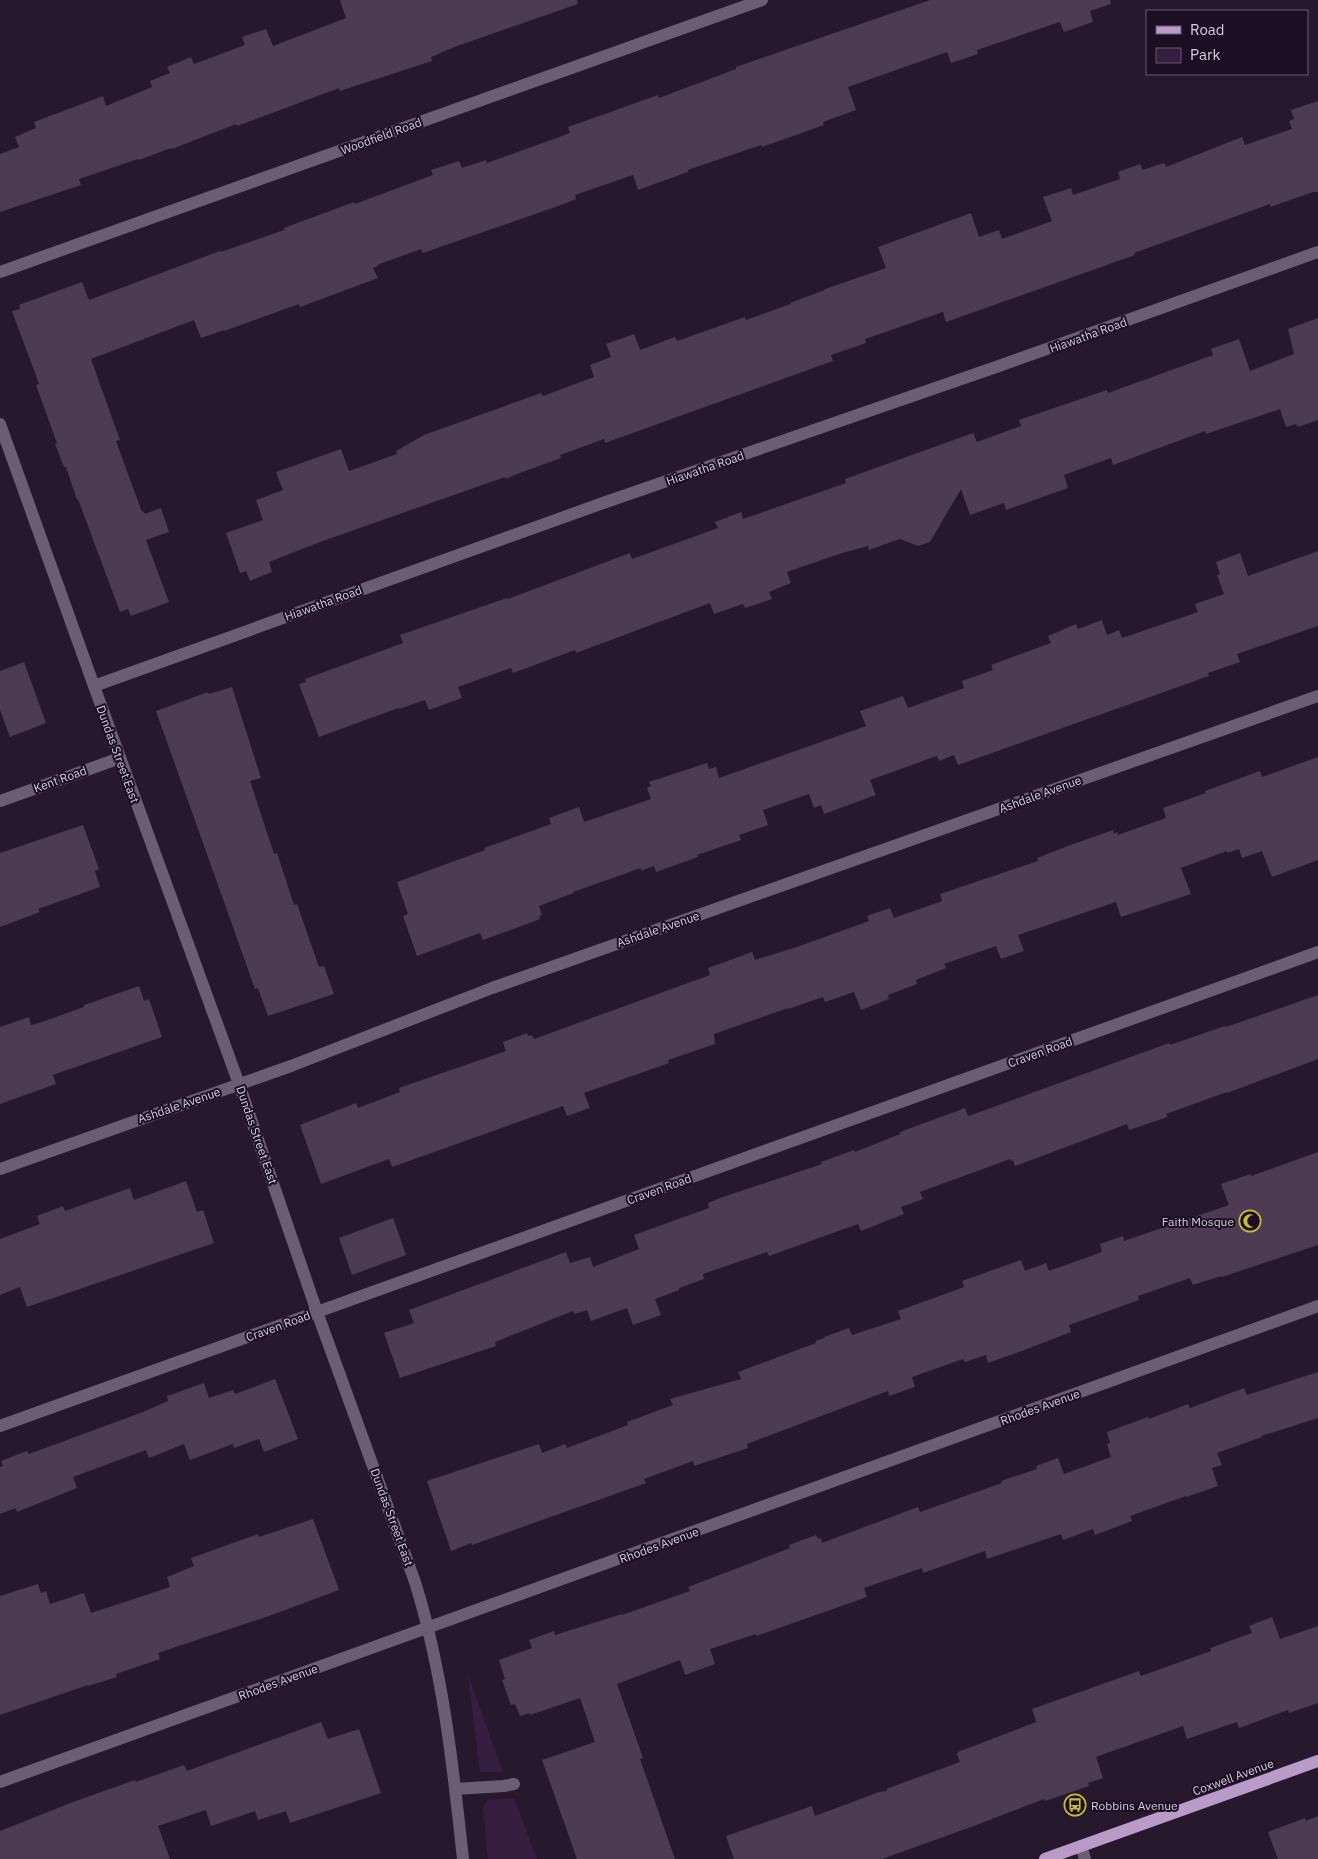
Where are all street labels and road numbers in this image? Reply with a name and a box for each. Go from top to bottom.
street label: Woodfield Road [339,114,423,158]
street label: Hiawatha Road [1047,314,1129,356]
street label: Hiawatha Road [664,448,746,488]
street label: Hiawatha Road [282,582,364,624]
street label: Dundas Street East [93,703,143,805]
street label: Kent Road [31,762,89,796]
street label: Ashdale Avenue [997,772,1084,816]
street label: Ashdale Avenue [615,908,702,950]
street label: Craven Road [1006,1033,1074,1071]
street label: Ashdale Avenue [136,1084,223,1126]
street label: Dundas Street East [233,1084,281,1186]
street label: Craven Road [625,1170,693,1208]
street label: Craven Road [244,1307,312,1345]
street label: Rhodes Avenue [998,1386,1082,1428]
street label: Dundas Street East [367,1466,417,1568]
street label: Rhodes Avenue [617,1524,701,1566]
street label: Rhodes Avenue [236,1661,320,1703]
street label: Coxwell Avenue [1190,1755,1276,1799]

